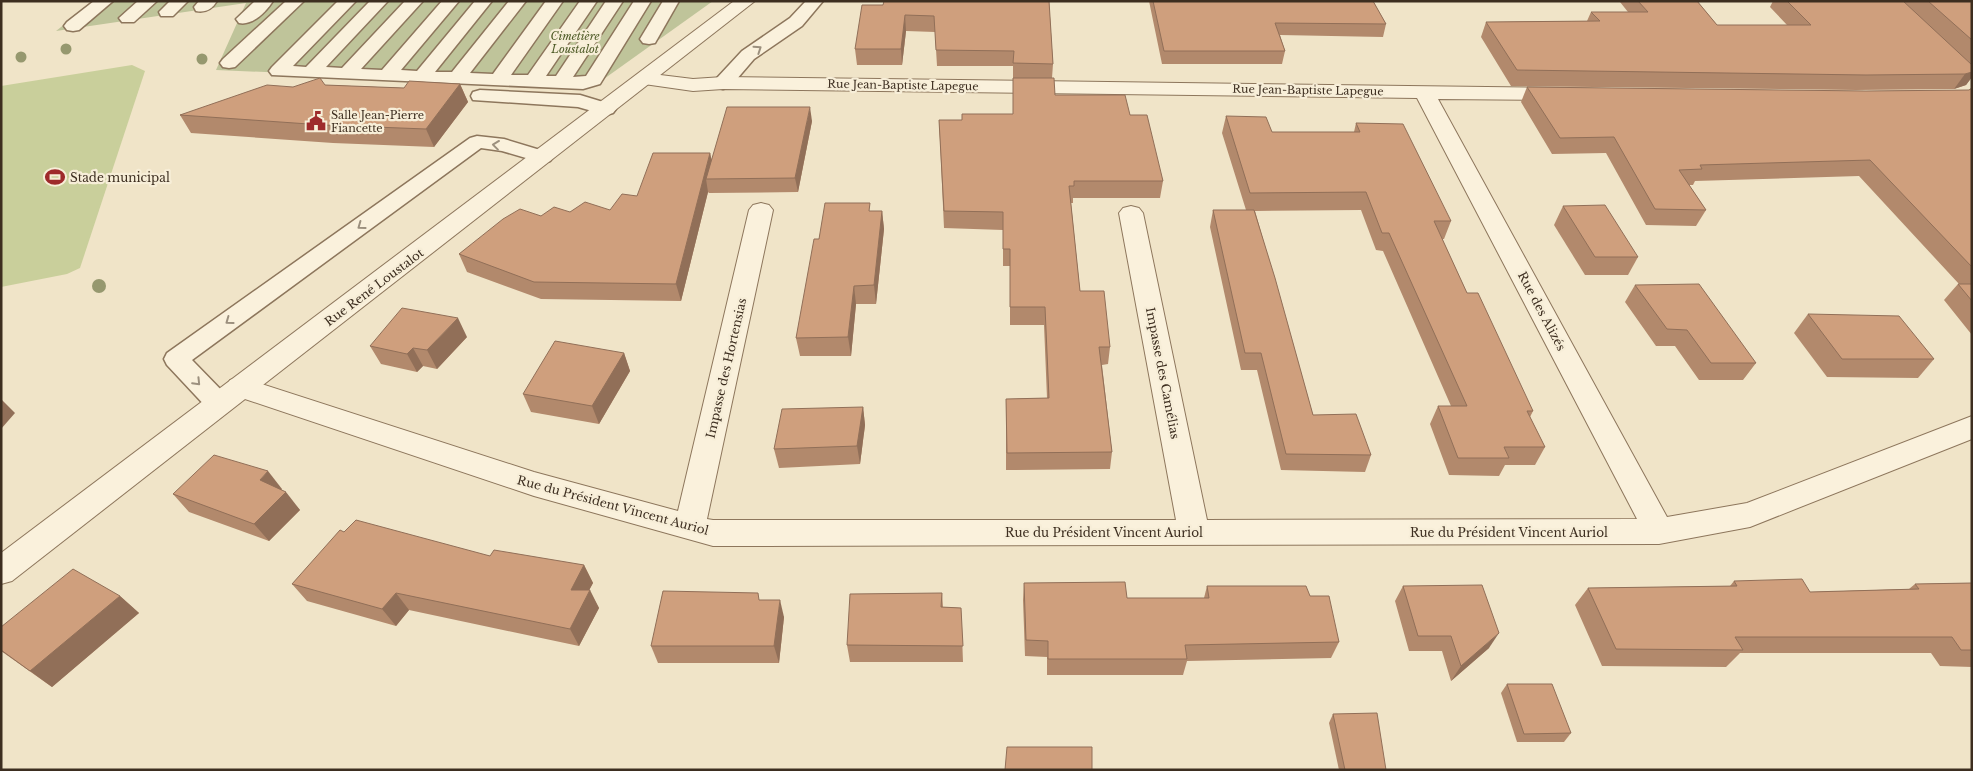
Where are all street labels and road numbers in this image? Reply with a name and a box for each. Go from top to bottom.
street label: Rue Jean-Baptiste Lapegue [827,77,979,93]
street label: Rue Jean-Baptiste Lapegue [1232,82,1384,98]
street label: Rue René Loustalot [321,245,427,329]
street label: Rue des Alizés [1515,269,1569,353]
street label: Impasse des Hortensias [703,296,749,440]
street label: Impasse des Camélias [1143,306,1183,440]
street label: Rue du Président Vincent Auriol [516,472,711,538]
street label: Rue du Président Vincent Auriol [1005,525,1203,540]
street label: Rue du Président Vincent Auriol [1410,525,1608,540]

